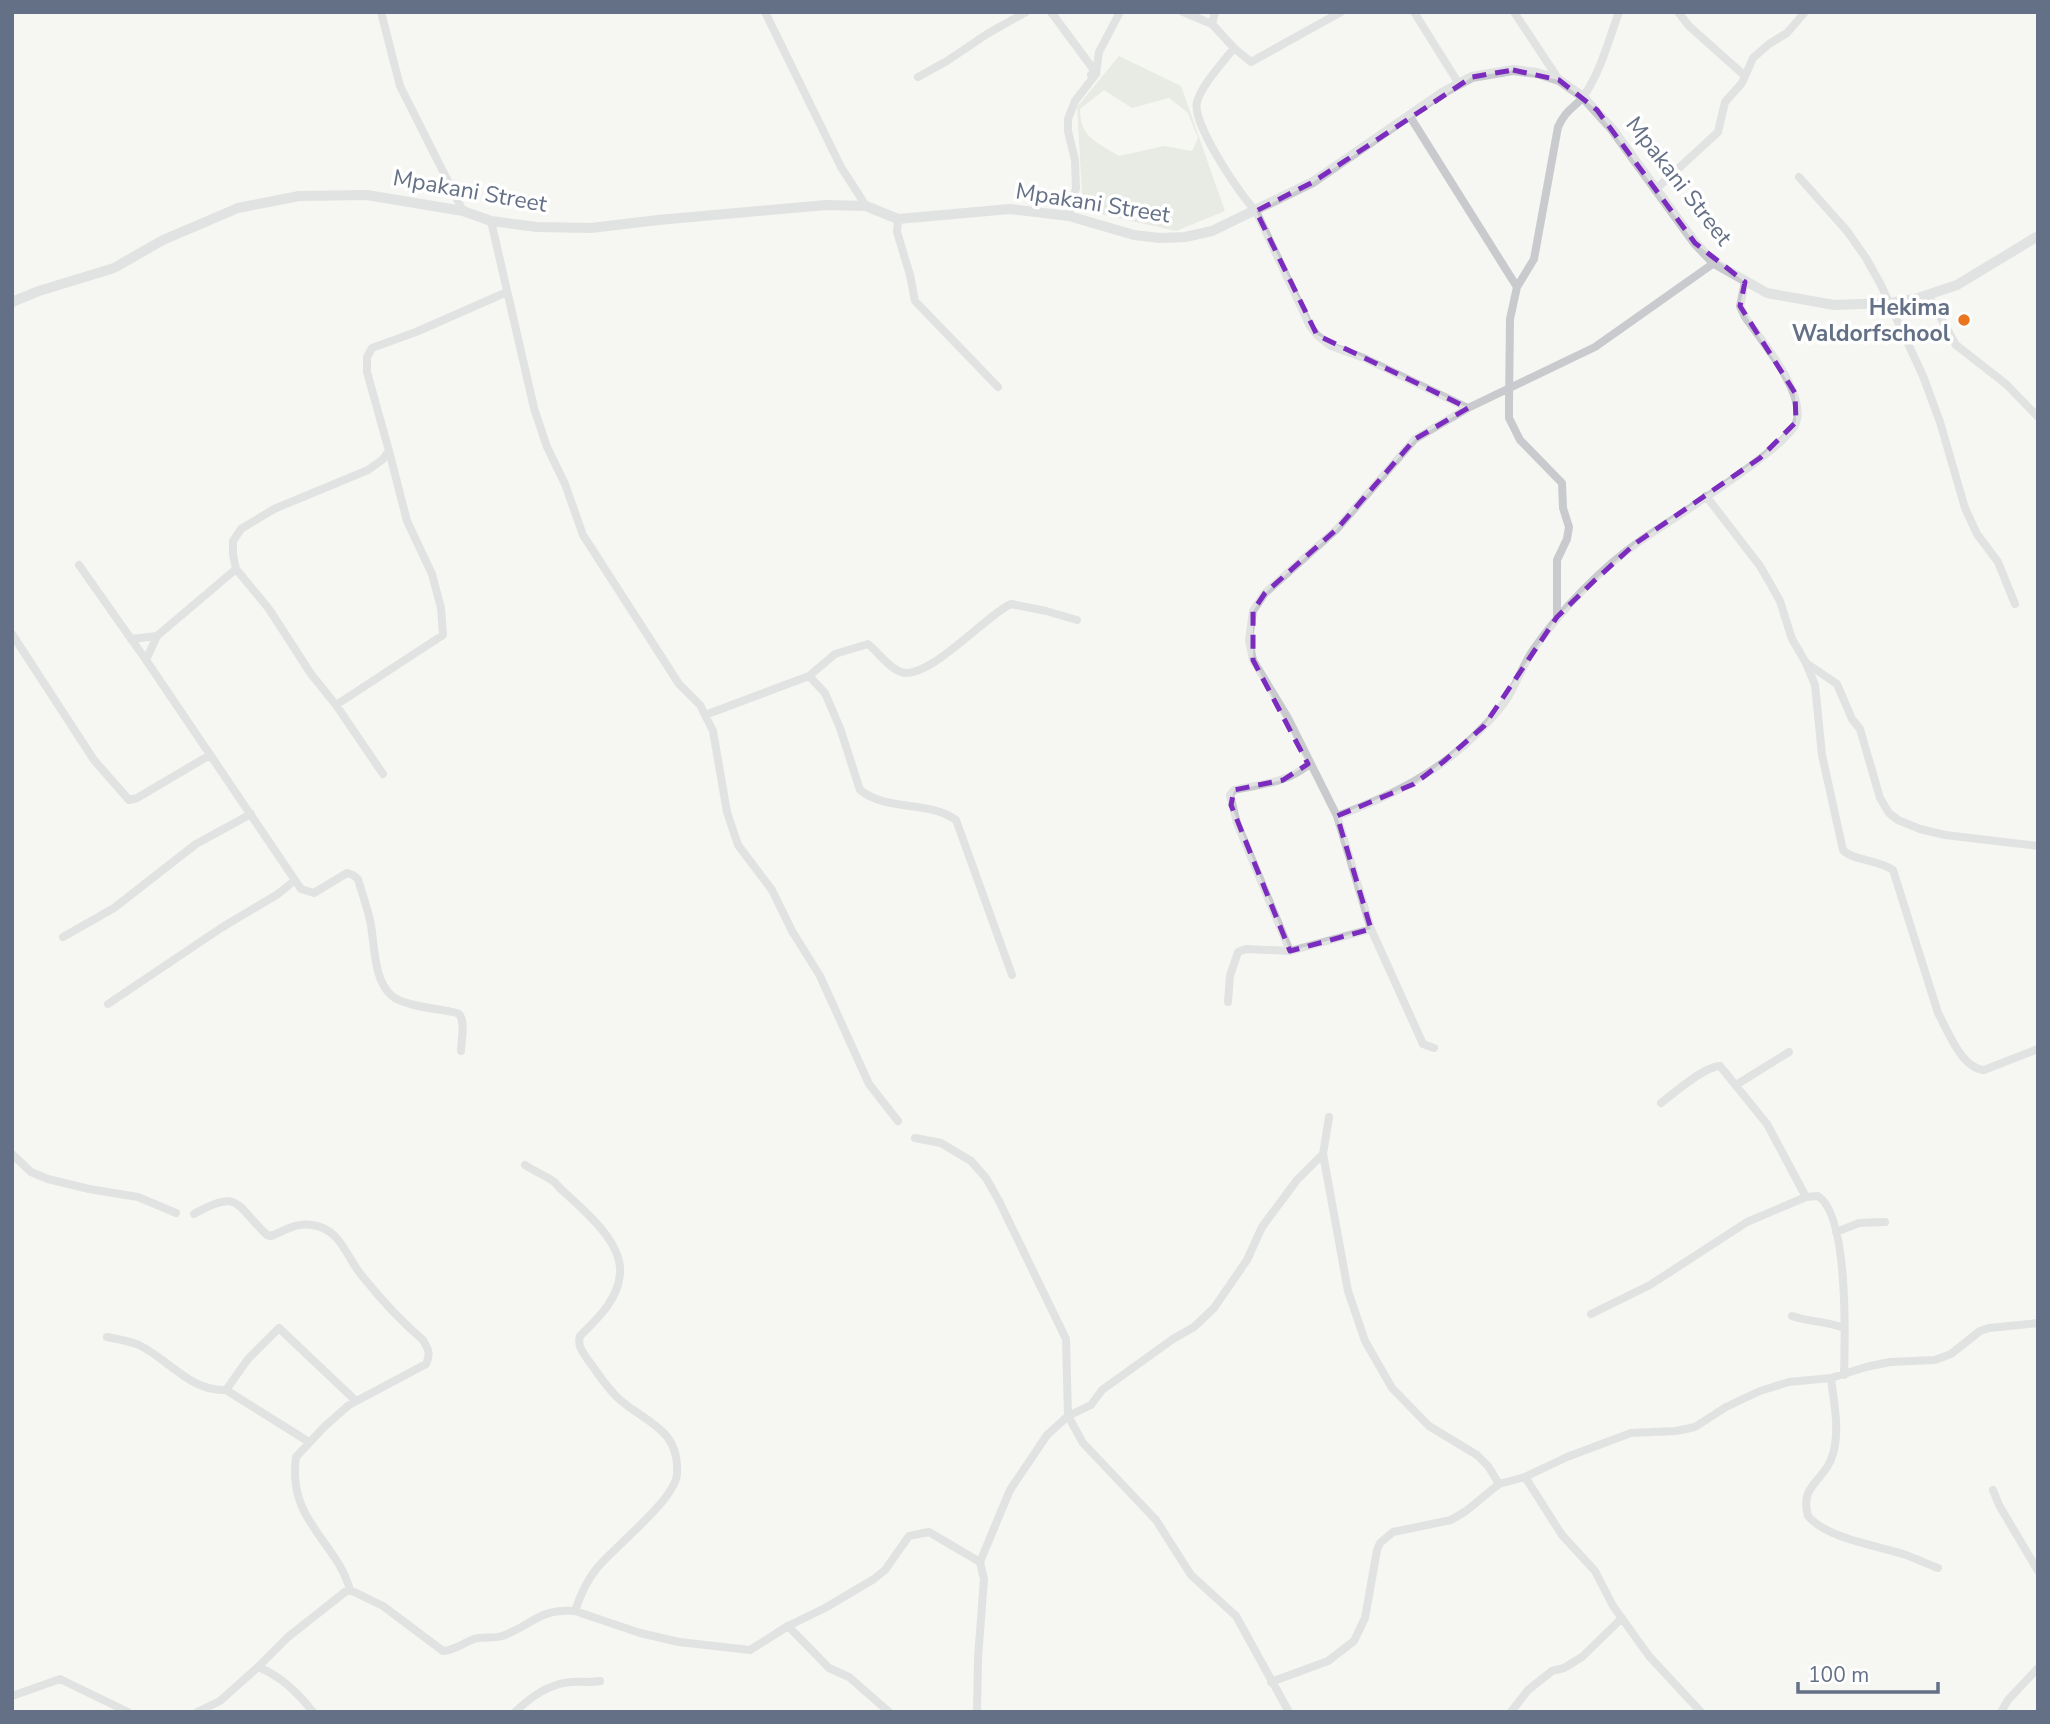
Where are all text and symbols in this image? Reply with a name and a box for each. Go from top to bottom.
street label: Mpakani Street [1619,110,1740,253]
street label: Mpakani Street [391,162,550,220]
street label: Mpakani Street [1014,175,1173,231]
place label: Hekima Waldorfschool [1792,292,1951,349]
marker: Hekima Waldorfschool [1956,312,1972,328]
scale bar [1798,1650,1938,1694]
text: 100 m [1808,1661,1869,1689]

